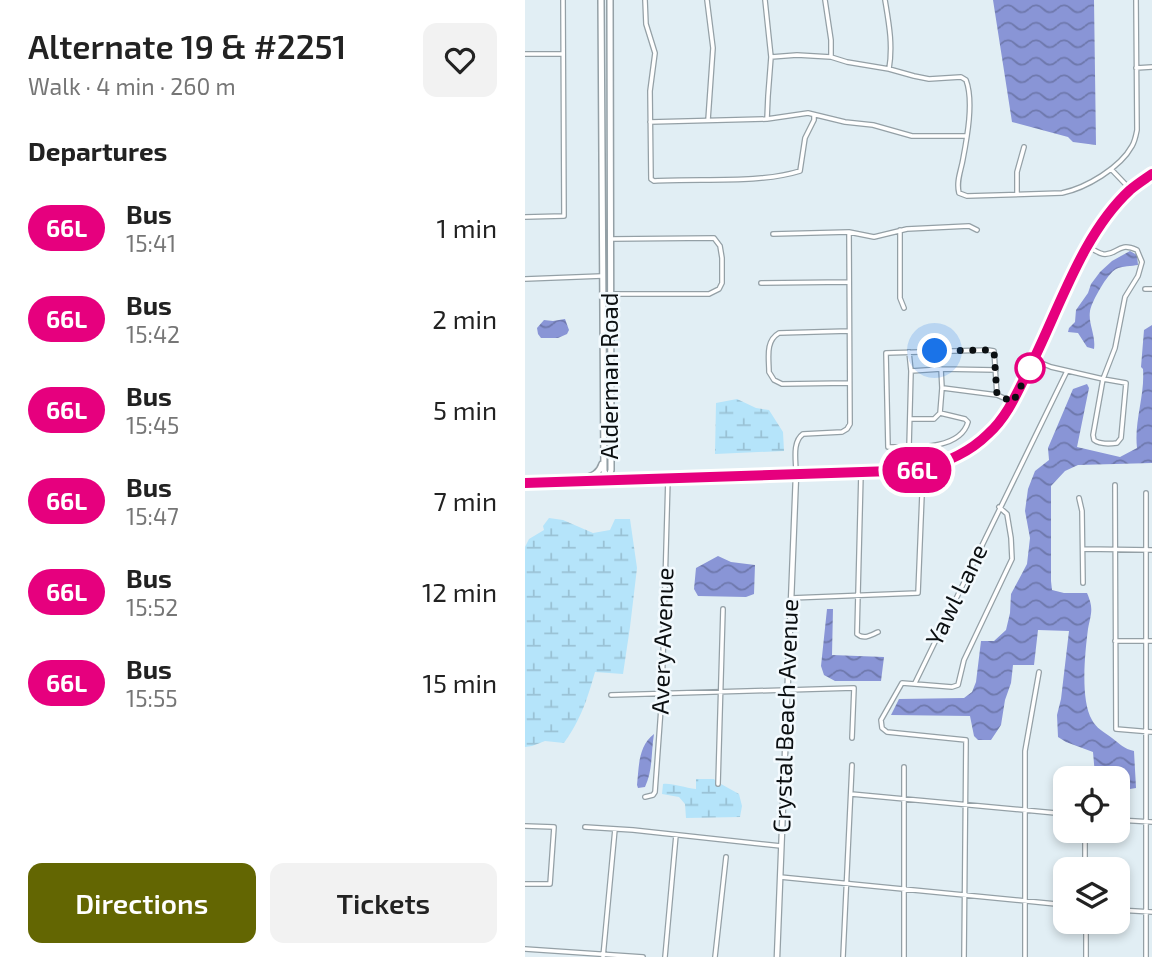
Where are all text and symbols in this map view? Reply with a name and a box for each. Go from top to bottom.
button: heart [423,23,497,97]
text: Alternate 19 & #2251 [28,26,346,66]
text: Walk · 4 min · 260 m [28,72,236,100]
text: Departures [28,135,167,166]
text: Bus [126,198,172,229]
text: 1 min [437,212,497,243]
text: 66L [46,213,87,242]
text: 15:41 [126,229,176,257]
text: Bus [126,289,172,320]
street label: Alderman Road [594,292,623,460]
text: 2 min [432,303,497,334]
text: 66L [46,304,87,333]
text: 15:42 [126,320,180,348]
your location [917,333,952,368]
unlabelled marker [1015,353,1045,383]
text: Bus [126,380,172,411]
text: 5 min [433,394,497,425]
text: 66L [46,395,87,424]
text: 15:45 [126,411,179,439]
line badge: 66L [877,447,957,493]
text: 66L [896,455,938,484]
text: Bus [126,471,172,502]
text: 7 min [434,485,497,516]
text: 66L [46,486,87,515]
text: 15:47 [126,502,179,530]
street label: Yawl Lane [919,539,993,650]
text: Bus [126,562,172,593]
street label: Avery Avenue [644,567,679,715]
text: 12 min [422,576,497,607]
text: 66L [46,577,87,606]
text: 15:52 [126,593,178,621]
street label: Crystal Beach Avenue [766,598,803,833]
text: Bus [126,653,172,684]
text: 15 min [423,667,497,698]
text: 66L [46,668,87,697]
text: 15:55 [126,684,178,712]
map controls [1053,766,1130,934]
button: locate [1053,766,1130,843]
button: layers [1053,857,1130,934]
button: Directions [28,863,256,943]
button: Tickets [270,863,497,943]

